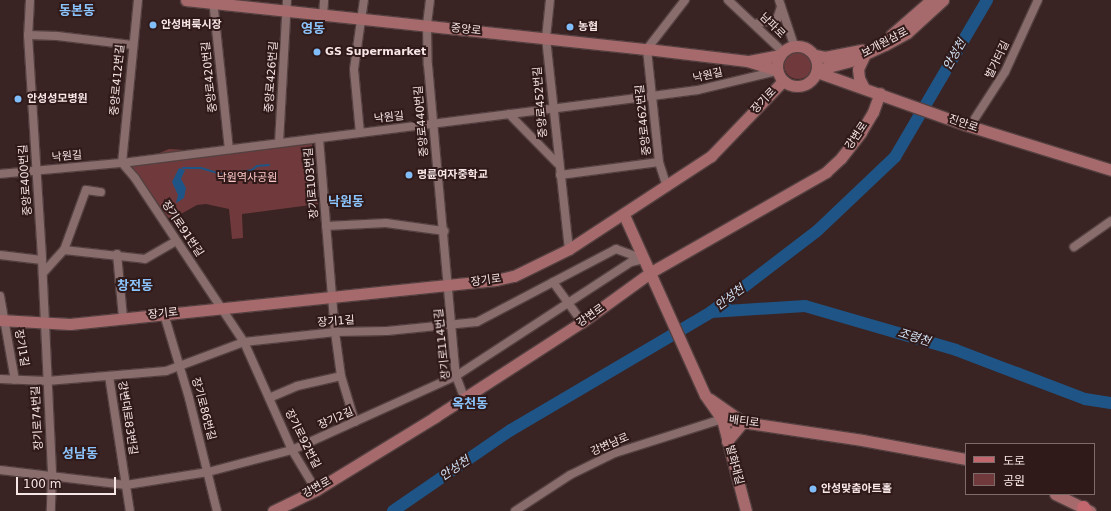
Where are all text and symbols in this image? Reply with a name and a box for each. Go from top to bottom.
district label: 동본동 [59,3,95,19]
street label: 남파로 [757,11,787,41]
place label: 안성벼룩시장 [161,18,222,32]
marker: 안성벼룩시장 [148,20,158,30]
place label: 농협 [578,20,598,34]
district label: 영동 [301,21,325,37]
street label: 중앙로 [450,22,482,38]
marker: 농협 [565,22,575,32]
street label: 보개원삼로 [860,25,910,61]
water label: 안성천 [940,37,970,73]
street label: 벌가터길 [983,39,1013,81]
street label: 중앙로420번길 [200,41,220,113]
street label: 중앙로426번길 [263,41,281,113]
street label: 중앙로412번길 [108,44,128,116]
place label: GS Supermarket [325,45,426,59]
marker: GS Supermarket [312,47,322,57]
street label: 중앙로452번길 [531,66,551,138]
street label: 낙원길 [692,66,724,86]
street label: 중앙로462번길 [634,84,654,156]
street label: 중앙로440번길 [412,85,432,157]
street label: 장기로 [749,85,779,117]
place label: 안성성모병원 [27,92,88,106]
marker: 안성성모병원 [12,93,24,105]
street label: 낙원길 [373,110,405,126]
street label: 진안로 [946,113,980,135]
street label: 강변로 [843,120,871,152]
street label: 중앙로400번길 [17,144,35,216]
street label: 장기로103번길 [302,147,322,219]
street label: 낙원길 [51,149,83,165]
place label: 명륜여자중학교 [417,168,488,182]
marker: 명륜여자중학교 [404,170,414,180]
park label: 낙원역사공원 [217,171,277,185]
district label: 낙원동 [328,194,364,210]
street label: 장기로91번길 [158,199,206,259]
street label: 장기로 [470,272,502,290]
district label: 창전동 [117,278,153,294]
water label: 안성천 [712,282,748,314]
street label: 강변로 [575,302,607,330]
street label: 장기로 [147,306,179,322]
street label: 장기로114번길 [433,308,453,380]
street label: 장기1길 [317,314,355,330]
water label: 조령천 [896,326,932,350]
street label: 장기1길 [11,328,31,368]
street label: 장기로86번길 [188,376,218,442]
street label: 강변대로83번길 [115,380,139,456]
street label: 장기로74번길 [30,385,46,451]
district label: 옥천동 [452,396,488,412]
street label: 장기2길 [316,405,356,433]
street label: 장기로92번길 [281,407,323,471]
street label: 배티로 [728,414,760,430]
street label: 강변남로 [589,431,631,459]
legend [965,443,1095,495]
street label: 발화대길 [722,444,746,486]
district label: 성남동 [62,446,98,462]
water label: 안성천 [437,454,473,484]
text: 도로 [1003,454,1025,468]
scale bar [18,469,118,495]
text: 공원 [1003,474,1025,488]
street label: 강변로 [301,475,333,501]
text: 100 m [23,477,61,491]
place label: 안성맞춤아트홀 [821,482,892,496]
marker: 안성맞춤아트홀 [808,484,818,494]

